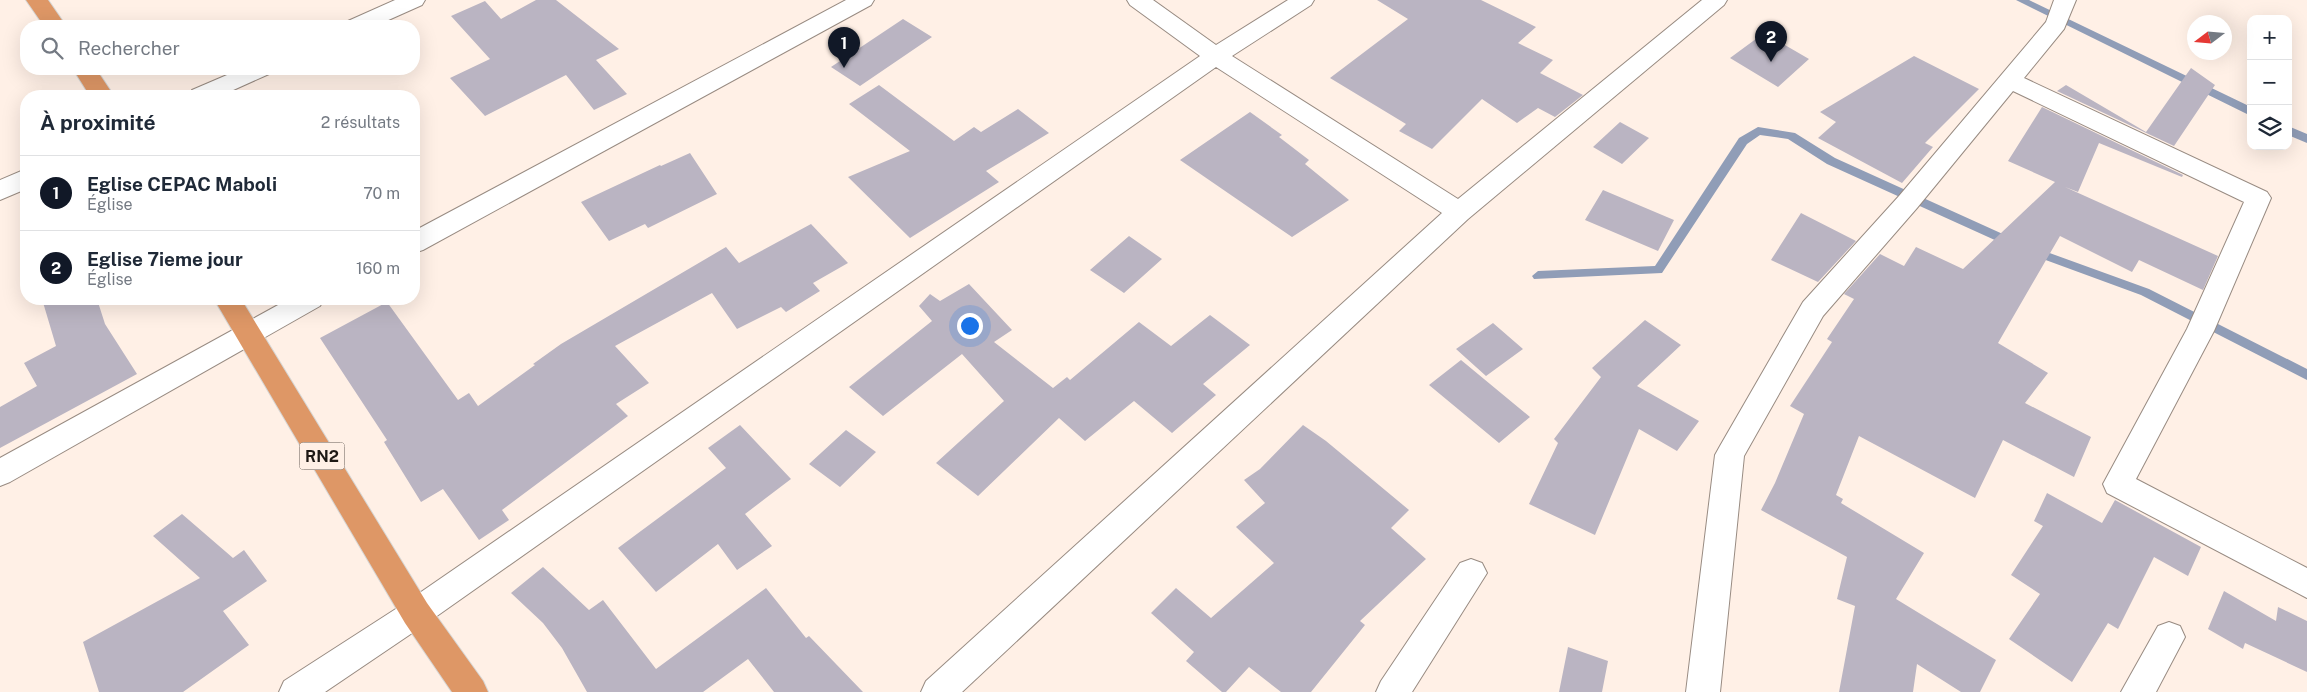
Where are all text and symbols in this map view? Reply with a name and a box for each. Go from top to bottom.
north arrow [2187,15,2232,60]
map controls [2247,15,2292,150]
button: + [2247,15,2292,60]
search box [20,20,420,75]
pin: 2 [1755,21,1787,62]
pin: 1 [828,27,860,68]
icon: search [38,34,66,62]
text: Rechercher [78,37,180,59]
button: − [2247,60,2292,105]
button: layers [2247,105,2292,150]
text: À proximité [40,110,156,135]
text: 2 résultats [321,113,400,132]
text: Eglise CEPAC Maboli [87,173,277,195]
text: 1 [53,184,59,203]
text: 70 m [363,184,400,203]
text: Église [87,195,133,214]
text: Eglise 7ieme jour [87,248,243,270]
text: 2 [51,259,61,278]
text: 160 m [356,259,400,278]
text: Église [87,270,133,289]
your location [957,313,983,339]
road number: RN2 [300,442,344,470]

